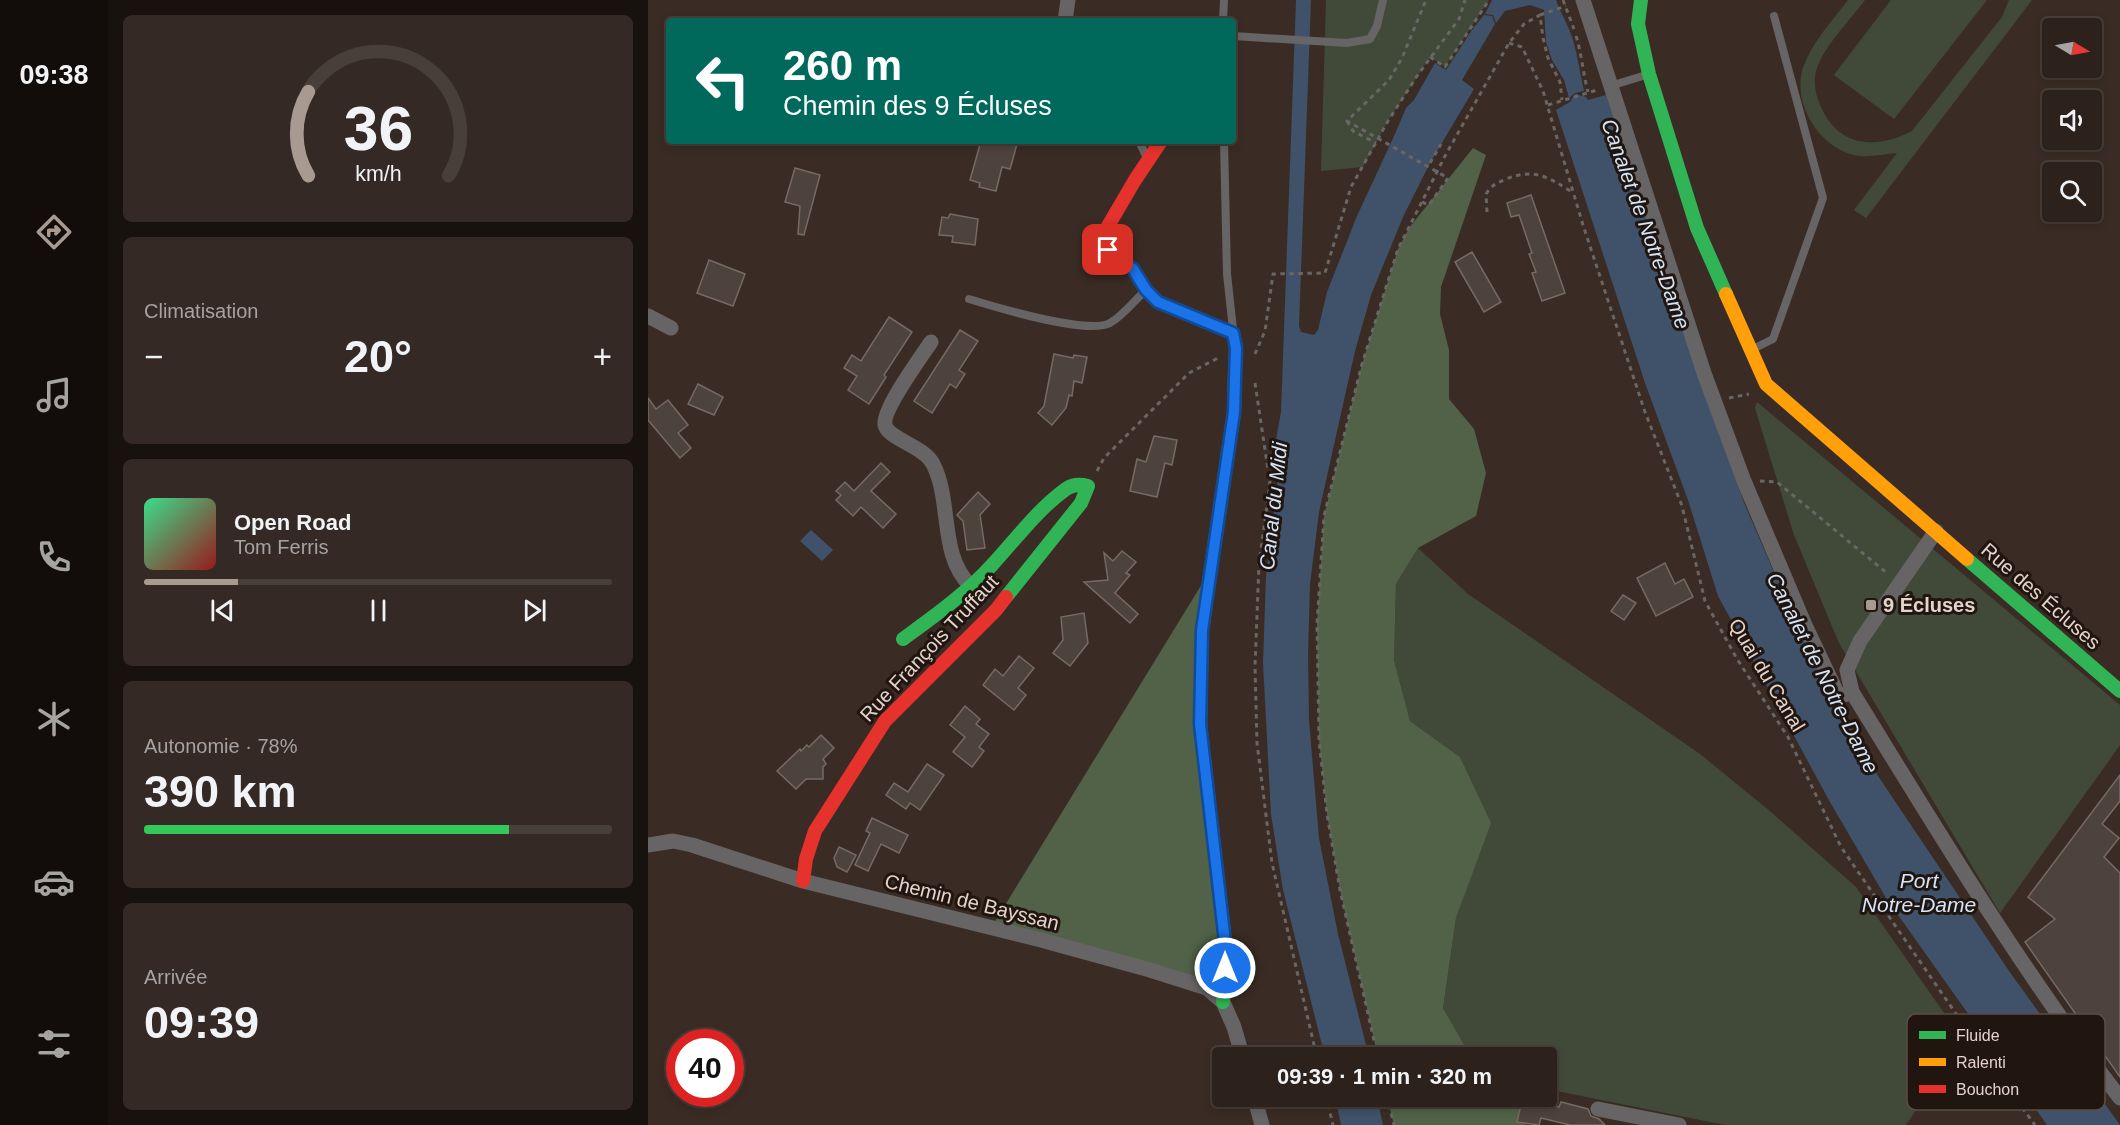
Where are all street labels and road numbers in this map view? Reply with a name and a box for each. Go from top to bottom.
street label: Rue des Écluses [1977,538,2105,654]
street label: Rue François Truffaut [855,570,1003,726]
street label: Quai du Canal [1725,615,1809,735]
street label: Chemin de Bayssan [883,870,1061,934]

